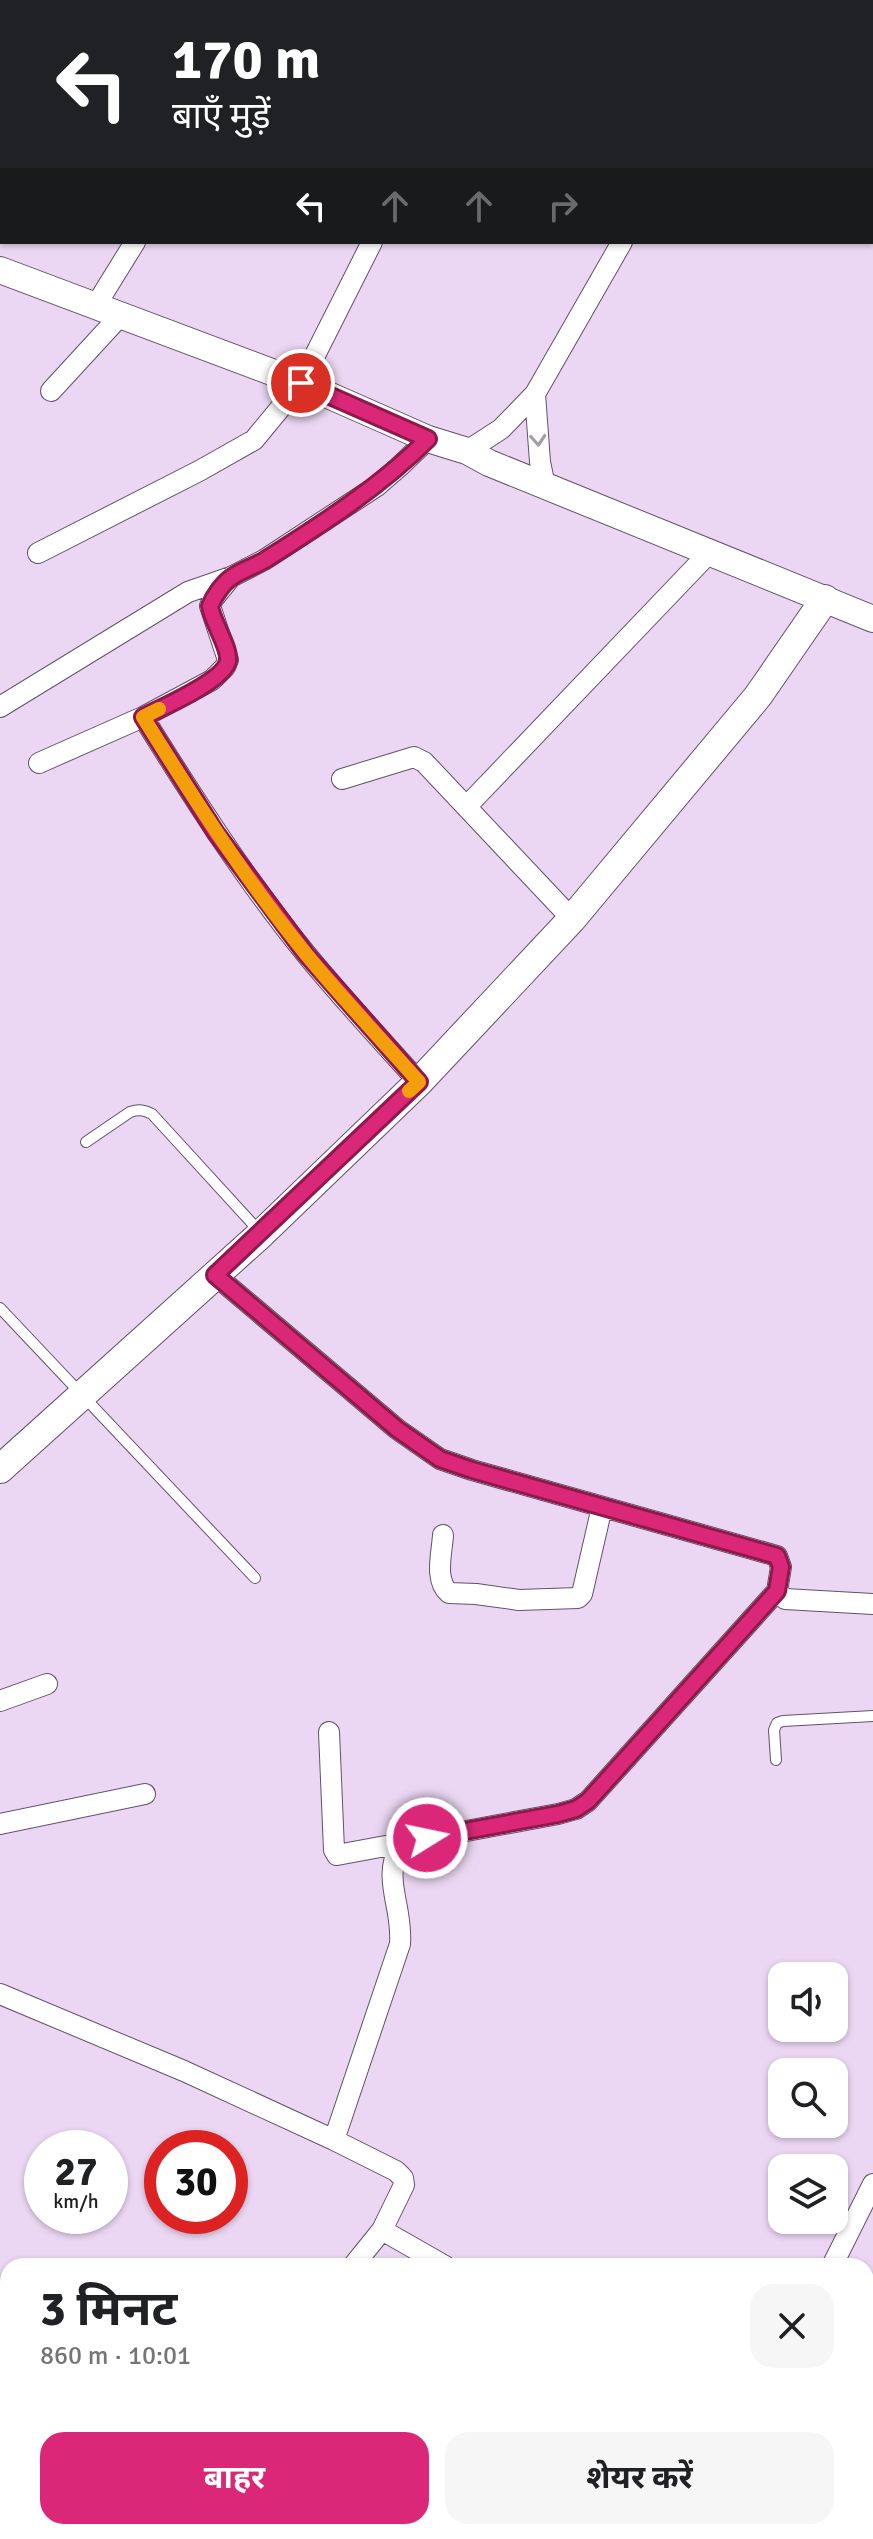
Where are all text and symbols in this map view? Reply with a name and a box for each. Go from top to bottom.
text: 170 m [172,25,320,94]
icon: left [40,32,144,136]
text: बाएँ मुड़ें [172,94,271,139]
icon: left [289,184,333,228]
icon: ahead [373,184,417,228]
icon: ahead [457,184,501,228]
icon: right [541,184,585,228]
pin [267,349,335,417]
icon: arrive [279,361,323,405]
one-way arrow [529,434,546,447]
position arrow [385,1796,469,1880]
map controls [768,1962,848,2234]
button: sound [768,1962,848,2042]
button: search [768,2058,848,2138]
speed limit sign: 30 [144,2130,248,2234]
text: 27 [54,2147,98,2197]
button: layers [768,2154,848,2234]
text: km/h [53,2189,99,2214]
text: 3 मिनट [40,2280,177,2339]
button: close [750,2284,834,2368]
text: 860 m · 10:01 [40,2340,191,2372]
button: बाहर [40,2432,429,2524]
button: शेयर करें [445,2432,834,2524]

